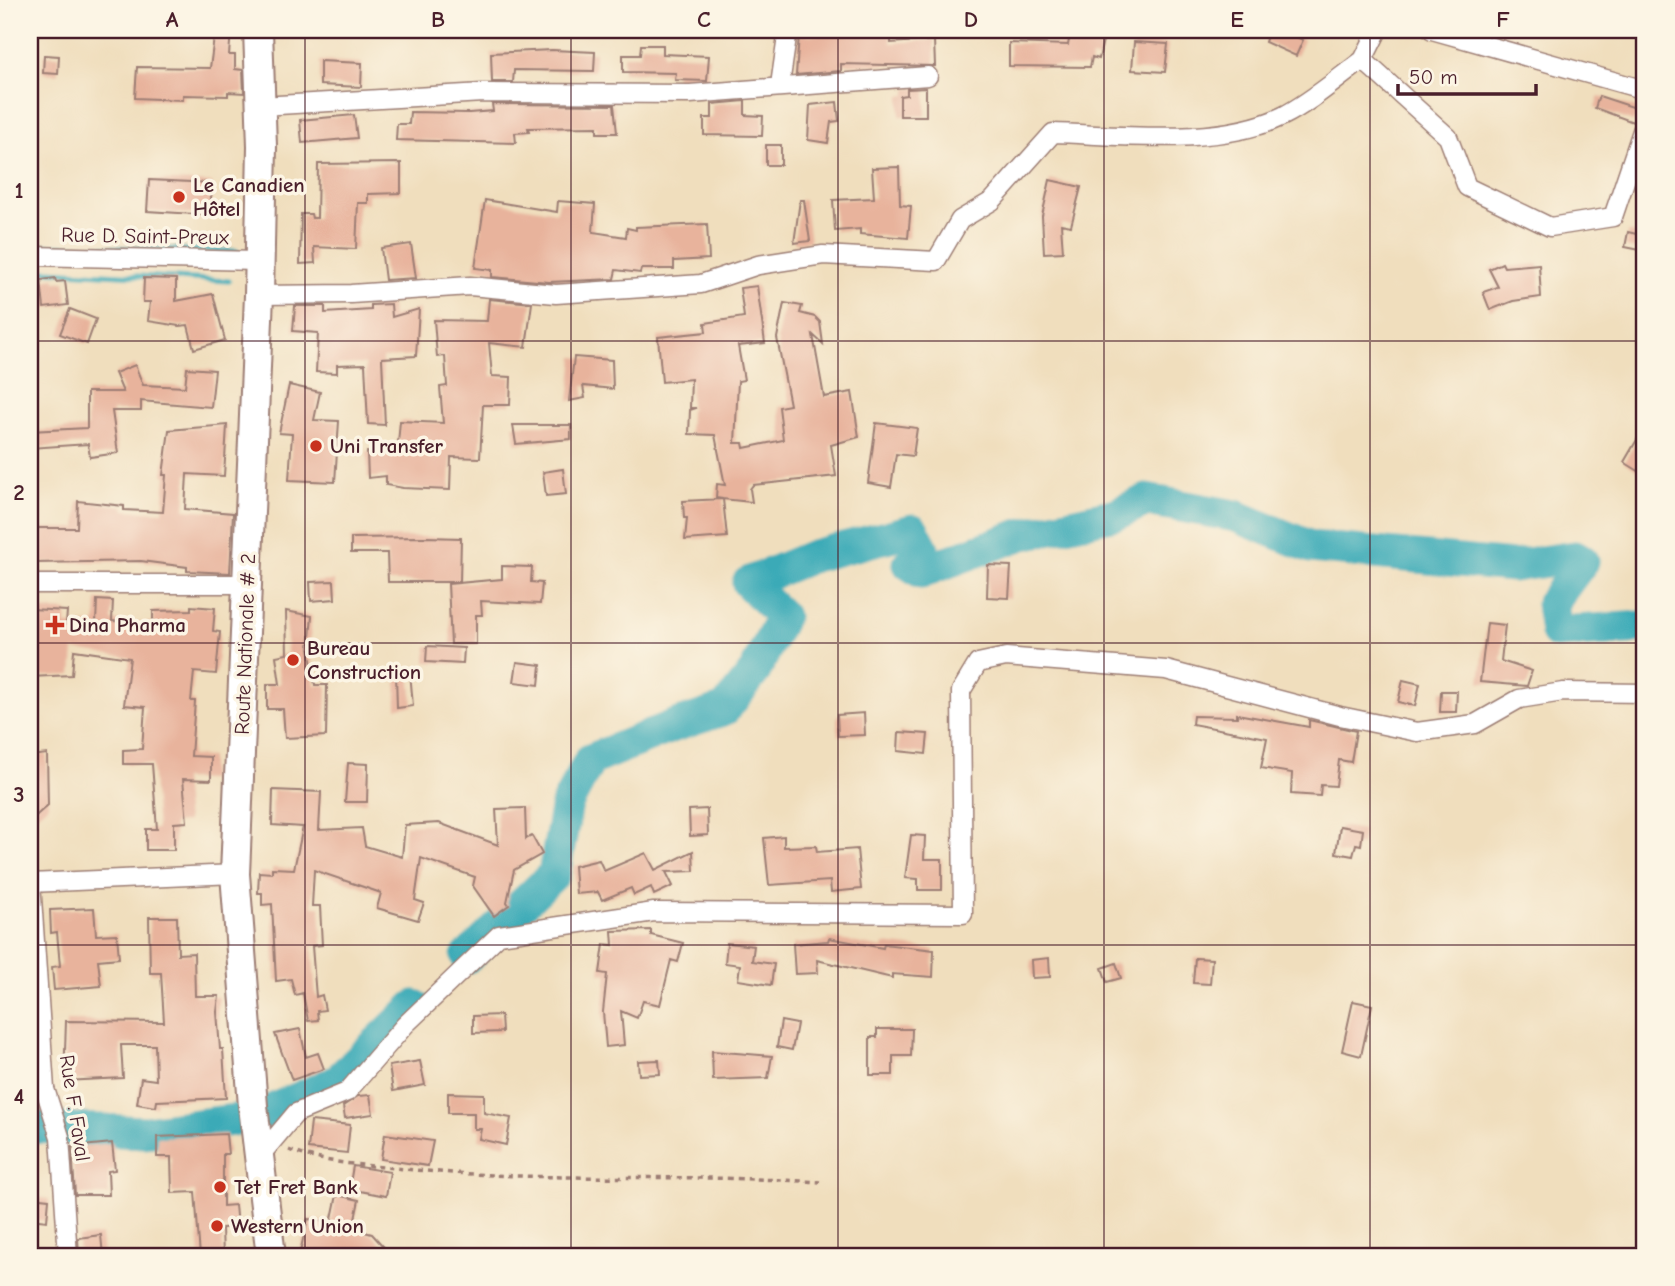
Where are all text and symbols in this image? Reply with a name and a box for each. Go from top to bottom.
text: A [166,6,179,33]
text: B [431,6,445,33]
text: C [697,6,711,33]
text: D [964,6,978,33]
text: E [1230,6,1244,33]
text: F [1496,6,1510,33]
scale bar [1398,52,1537,96]
text: 50 m [1409,65,1458,89]
place label: Le Canadien Hôtel [193,173,305,221]
text: 1 [14,177,24,204]
marker: Le Canadien Hôtel [171,189,187,205]
street label: Rue D. Saint-Preux [61,223,229,249]
place label: Uni Transfer [330,434,443,458]
marker: Uni Transfer [308,438,324,454]
text: 2 [13,479,25,506]
street label: Route Nationale # 2 [230,553,260,735]
place label: Dina Pharma [69,613,186,637]
marker: Dina Pharma [47,617,63,633]
place label: Bureau Construction [307,636,421,684]
marker: Bureau Construction [285,652,301,668]
text: 3 [13,781,25,808]
street label: Rue F. Faval [55,1053,95,1163]
text: 4 [14,1083,25,1110]
place label: Tet Fret Bank [234,1175,359,1199]
marker: Tet Fret Bank [212,1179,228,1195]
place label: Western Union [231,1214,364,1238]
marker: Western Union [209,1218,225,1234]

